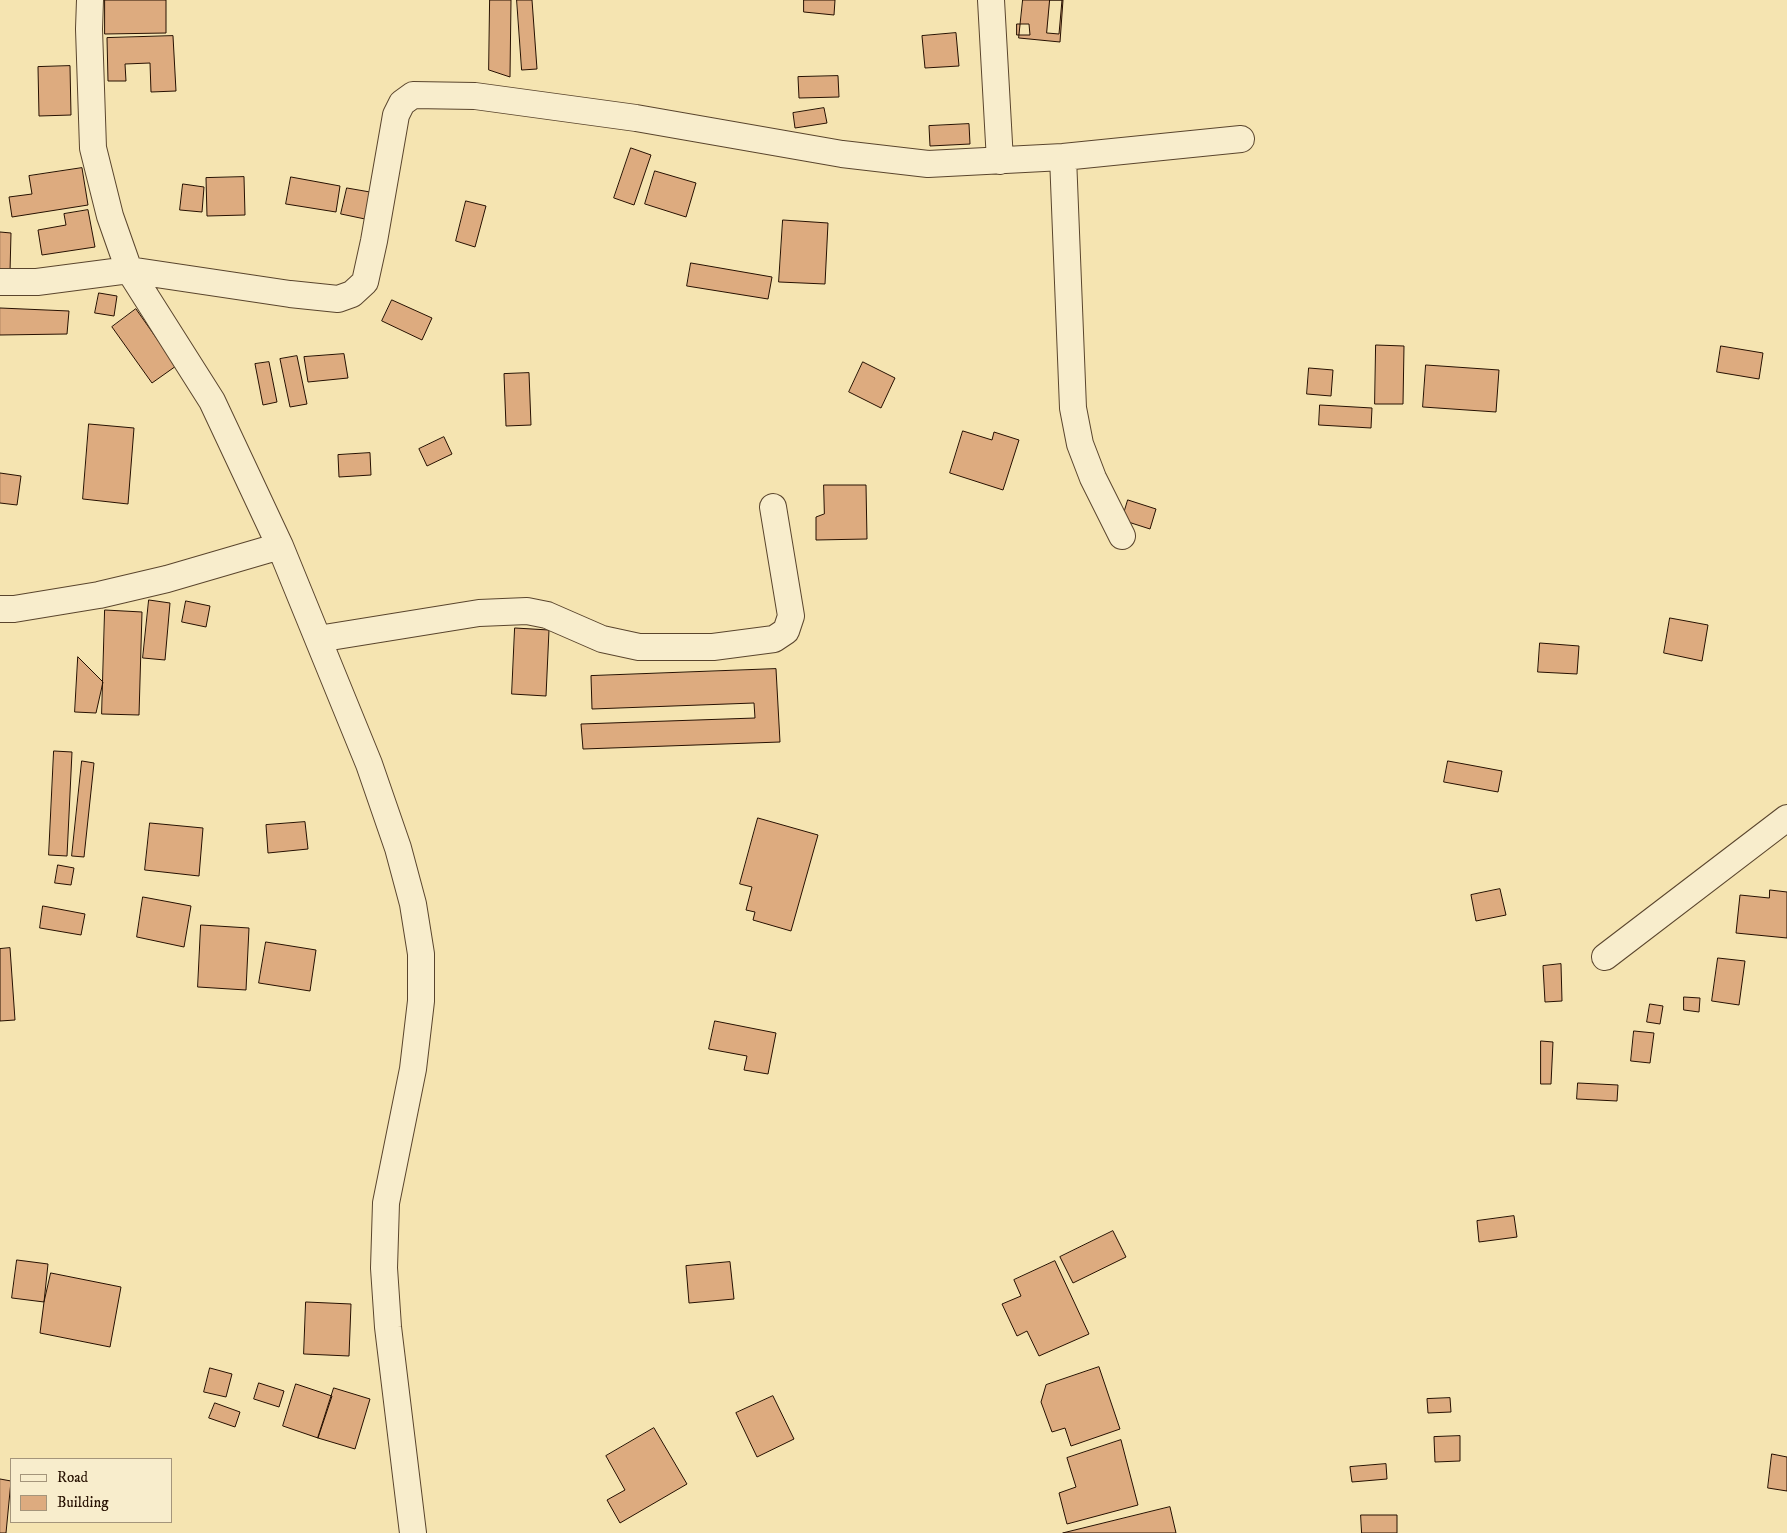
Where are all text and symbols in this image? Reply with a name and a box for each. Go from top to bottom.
legend [10,1458,172,1523]
text: Road [57,1468,88,1487]
text: Building [57,1493,109,1512]

